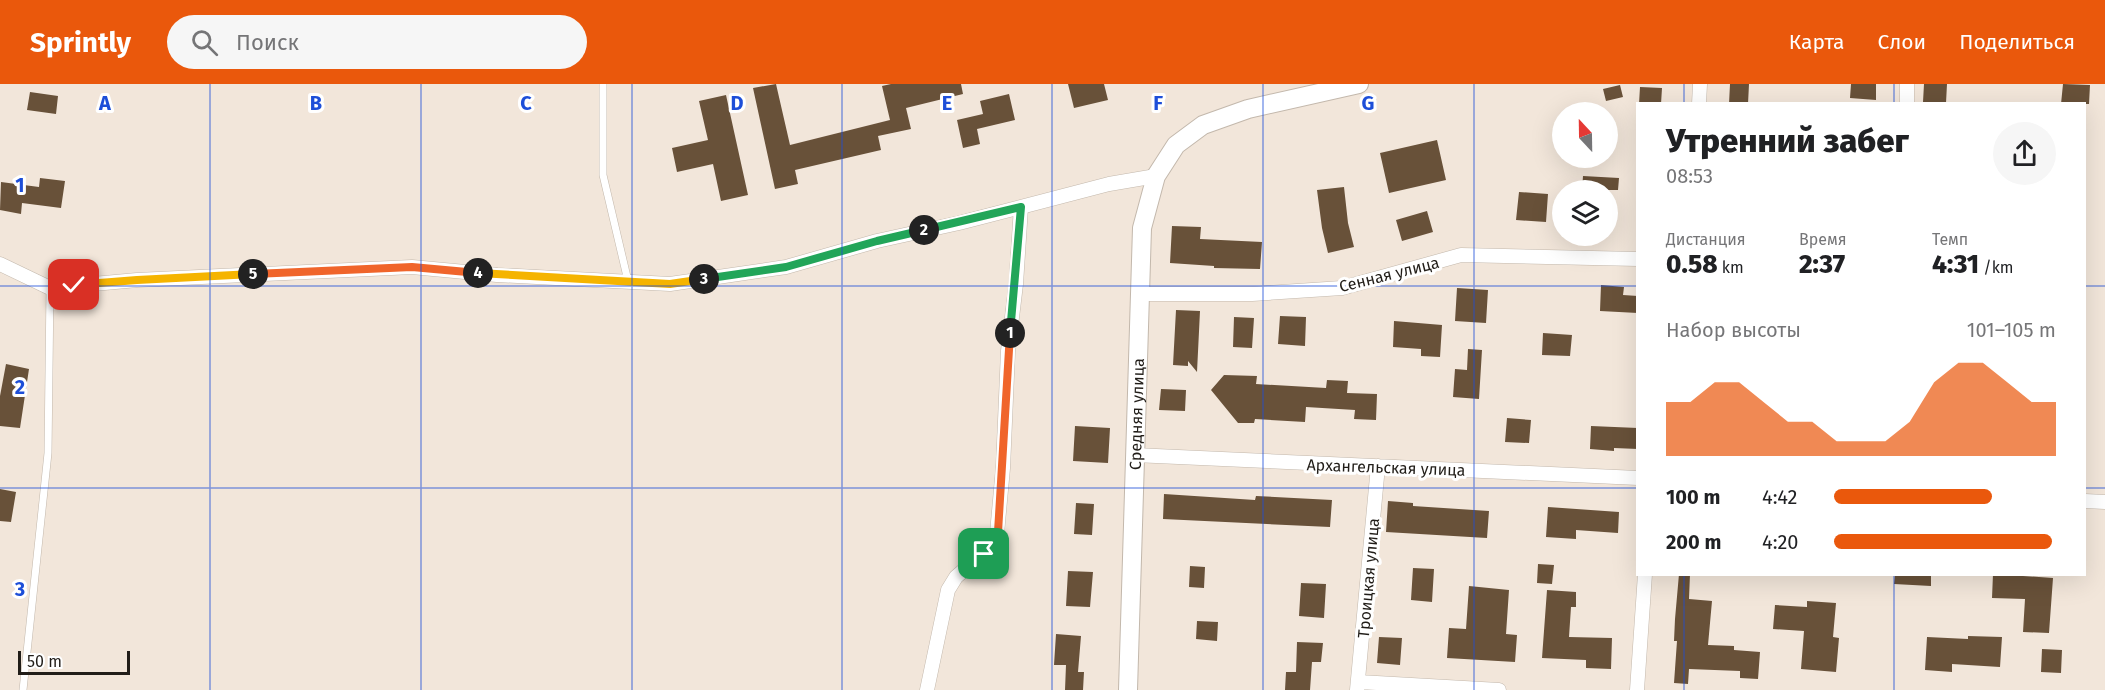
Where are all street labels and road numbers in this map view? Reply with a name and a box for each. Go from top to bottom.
street label: Сенная улица [1337,253,1441,296]
street label: Средняя улица [1126,358,1148,470]
street label: Архангельская улица [1306,455,1466,480]
street label: Троицкая улица [1354,517,1383,639]

